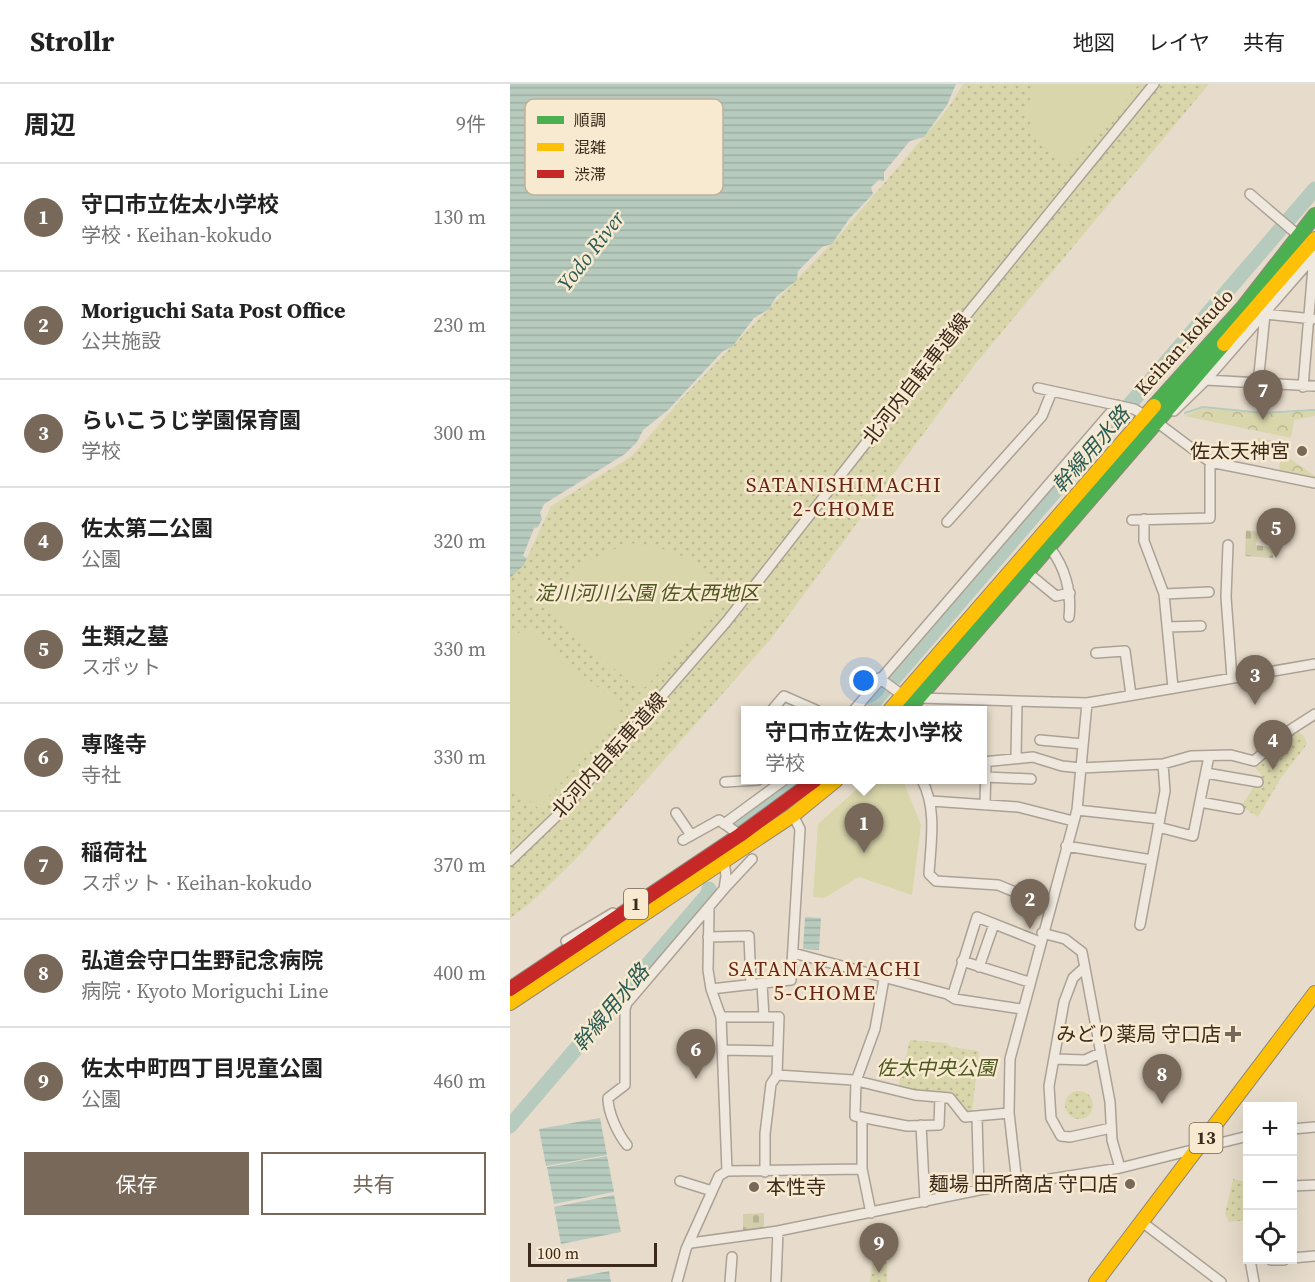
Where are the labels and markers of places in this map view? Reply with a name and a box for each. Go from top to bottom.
pin: 7 [1244,370,1282,420]
place label: 佐太天神宮 [1190,437,1290,465]
marker: 佐太天神宮 [1295,444,1309,458]
pin: 5 [1256,508,1296,558]
pin: 3 [1236,656,1274,705]
pin: 4 [1254,720,1293,770]
pin: 1 [844,804,884,853]
pin: 2 [1010,880,1050,929]
place label: みどり薬局 守口店 [1056,1020,1221,1048]
marker: みどり薬局 守口店 [1226,1027,1240,1041]
pin: 6 [676,1030,716,1079]
pin: 8 [1142,1054,1182,1104]
place label: 麺場 田所商店 守口店 [929,1170,1118,1198]
place label: 本性寺 [766,1173,826,1201]
marker: 麺場 田所商店 守口店 [1123,1177,1137,1191]
marker: 本性寺 [747,1180,761,1194]
pin: 9 [860,1224,898,1273]

